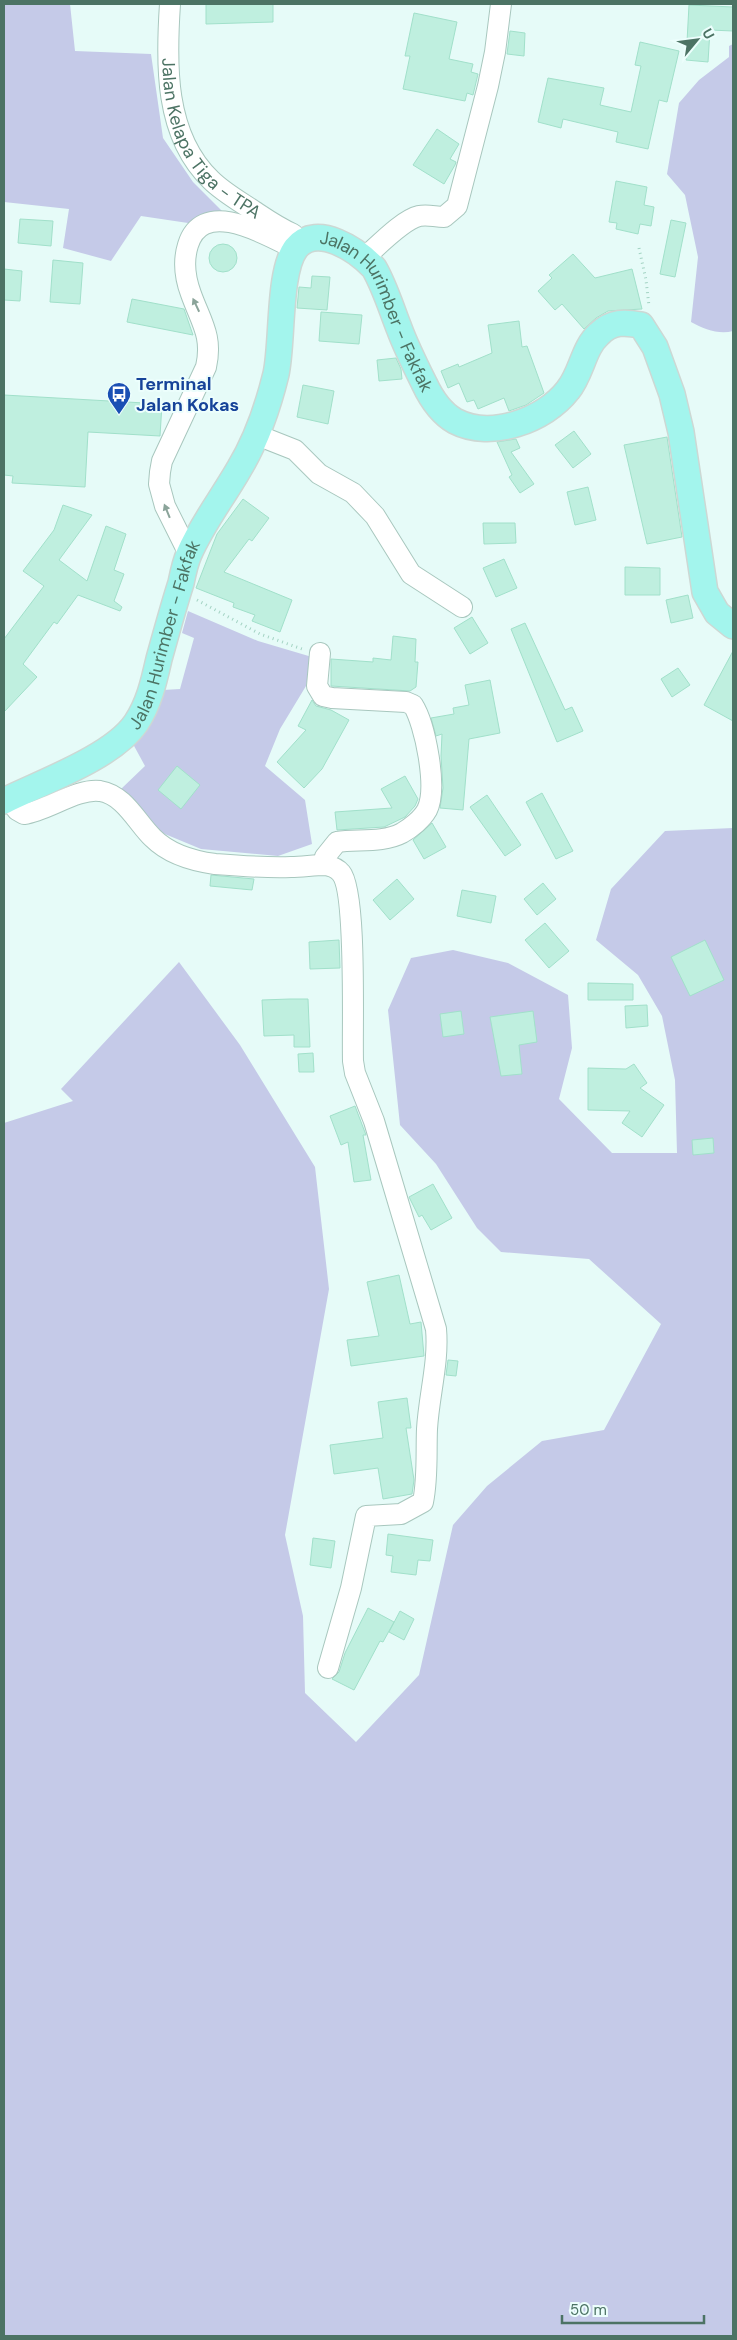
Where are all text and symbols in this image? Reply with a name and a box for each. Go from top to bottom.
north arrow [672,15,722,65]
text: U [698,25,719,42]
street label: Jalan Kelapa Tiga - TPA [156,57,266,224]
street label: Jalan Hurimber - Fakfak [318,226,439,396]
one-way arrow [192,298,201,313]
place label: Terminal Jalan Kokas [136,372,239,417]
bus stop icon: Terminal Jalan Kokas [106,381,132,415]
one-way arrow [163,503,171,518]
street label: Jalan Hurimber - Fakfak [123,536,206,734]
scale bar [562,2292,704,2324]
text: 50 m [570,2300,607,2320]

